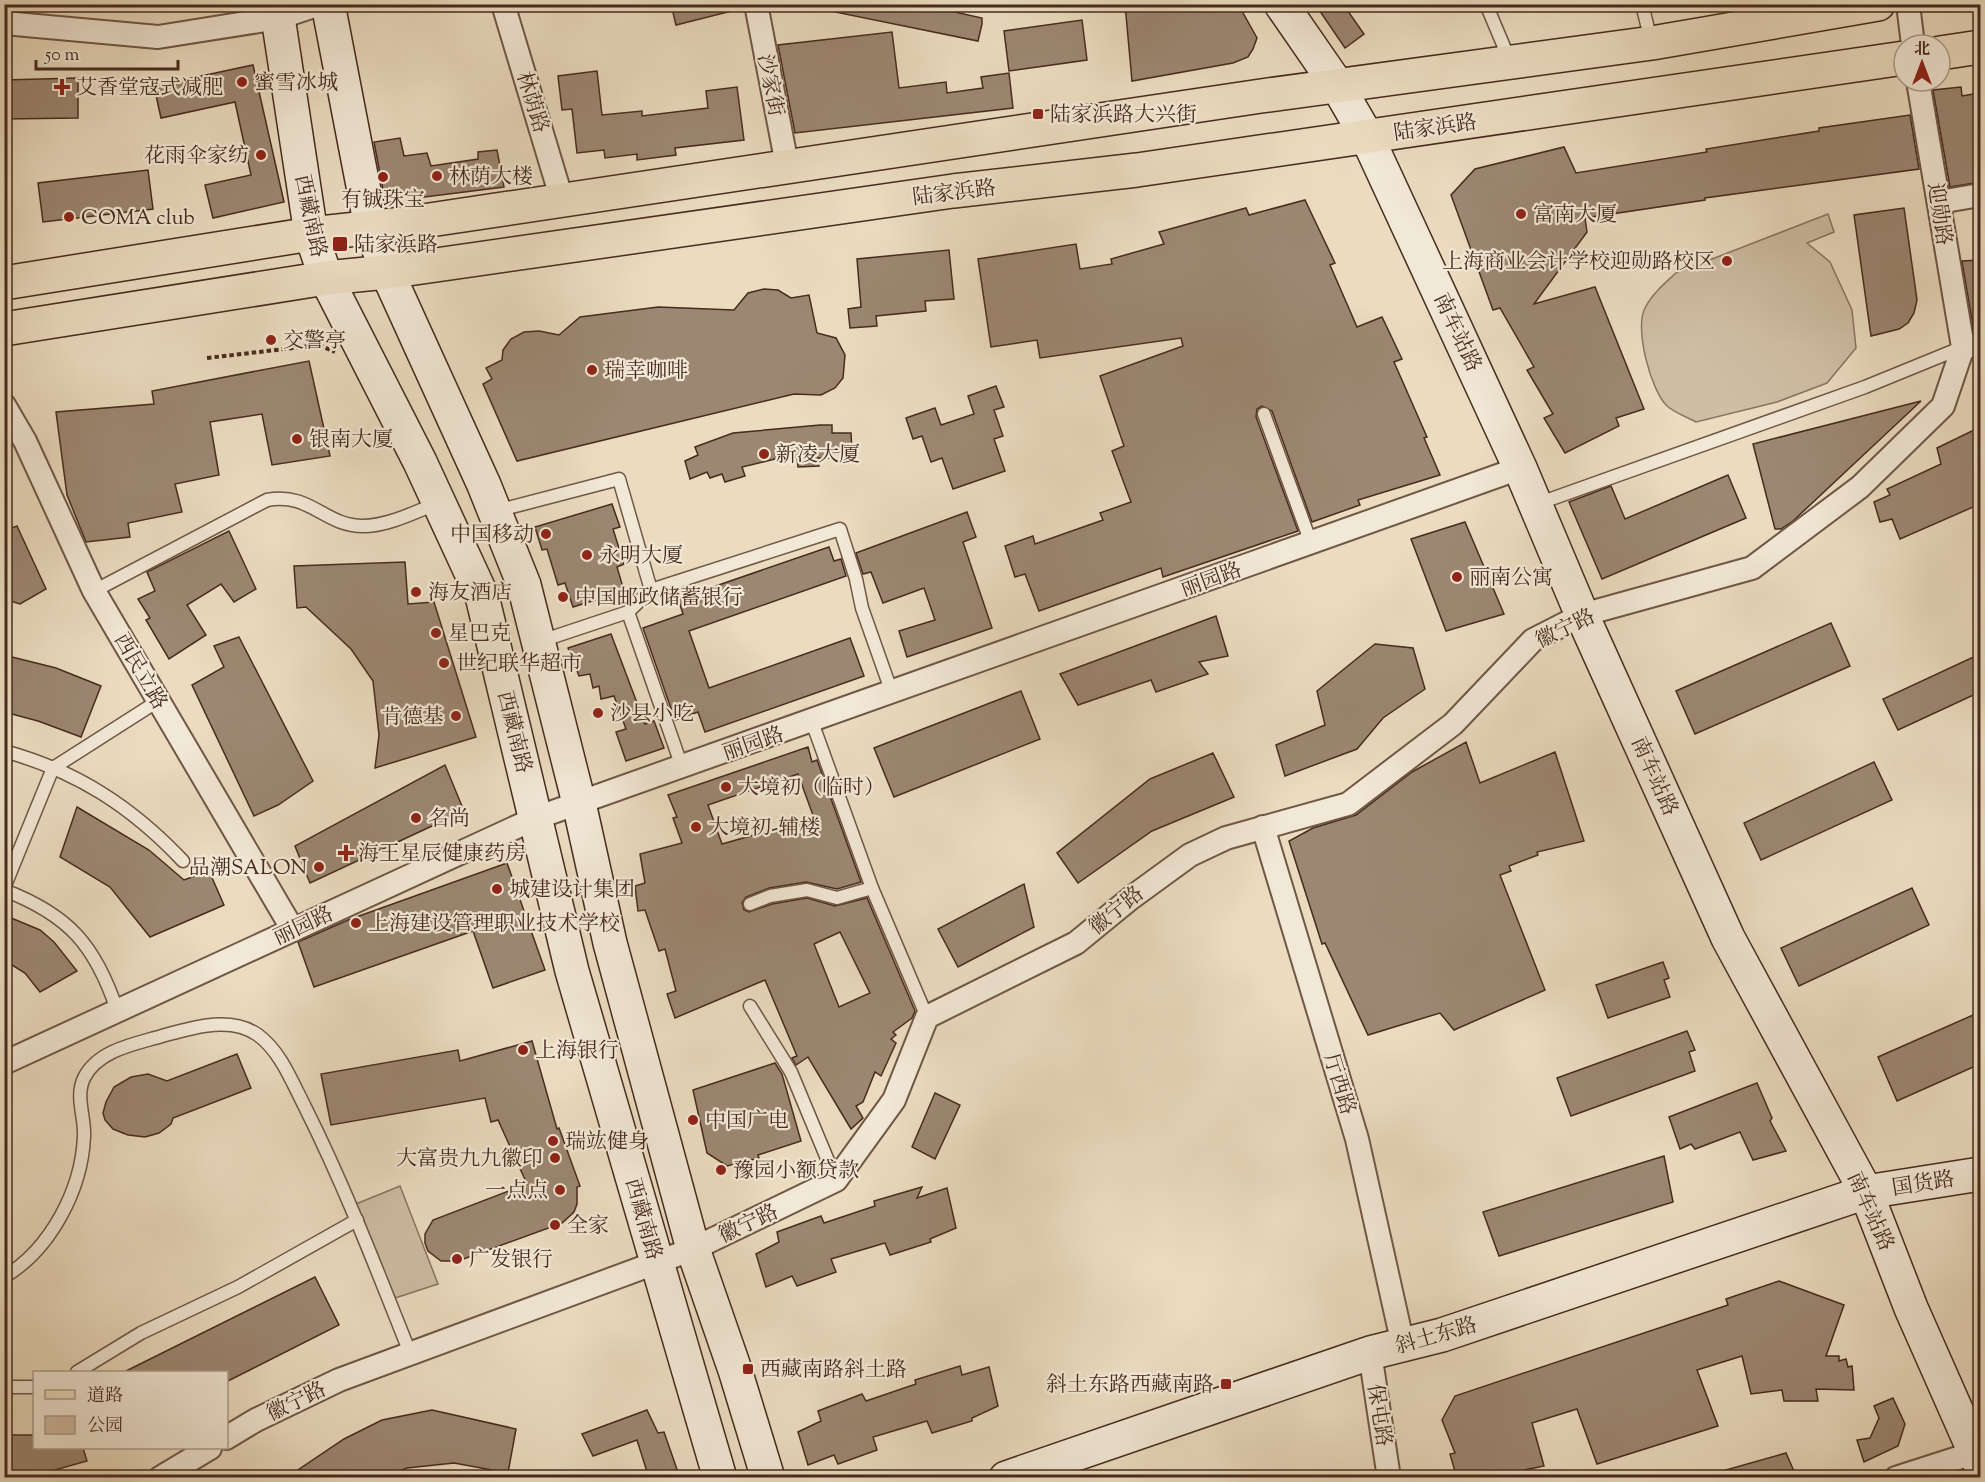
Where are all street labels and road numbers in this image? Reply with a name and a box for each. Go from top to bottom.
street label: 沙家街 [748,52,790,119]
street label: 林荫路 [508,68,555,137]
street label: 陆家浜路 [1392,108,1479,150]
street label: 西藏南路 [286,172,332,261]
street label: 陆家浜路 [911,174,998,214]
street label: 迎勋路 [1918,181,1958,248]
street label: 南车站路 [1425,288,1488,377]
street label: 丽园路 [1177,556,1246,606]
street label: 徽宁路 [1531,603,1601,657]
street label: 西民立路 [105,628,173,716]
street label: 西藏南路 [488,688,538,777]
street label: 丽园路 [719,720,788,769]
street label: 南车站路 [1622,732,1684,821]
street label: 徽宁路 [1083,880,1151,943]
street label: 丽园路 [269,900,339,954]
street label: 厅西路 [1315,1050,1362,1119]
street label: 国货路 [1890,1165,1957,1205]
street label: 南车站路 [1838,1167,1900,1256]
street label: 西藏南路 [616,1175,668,1264]
street label: 徽宁路 [714,1198,784,1252]
street label: 斜土东路 [1392,1311,1481,1363]
street label: 徽宁路 [262,1376,332,1430]
street label: 保屯路 [1358,1382,1398,1449]

